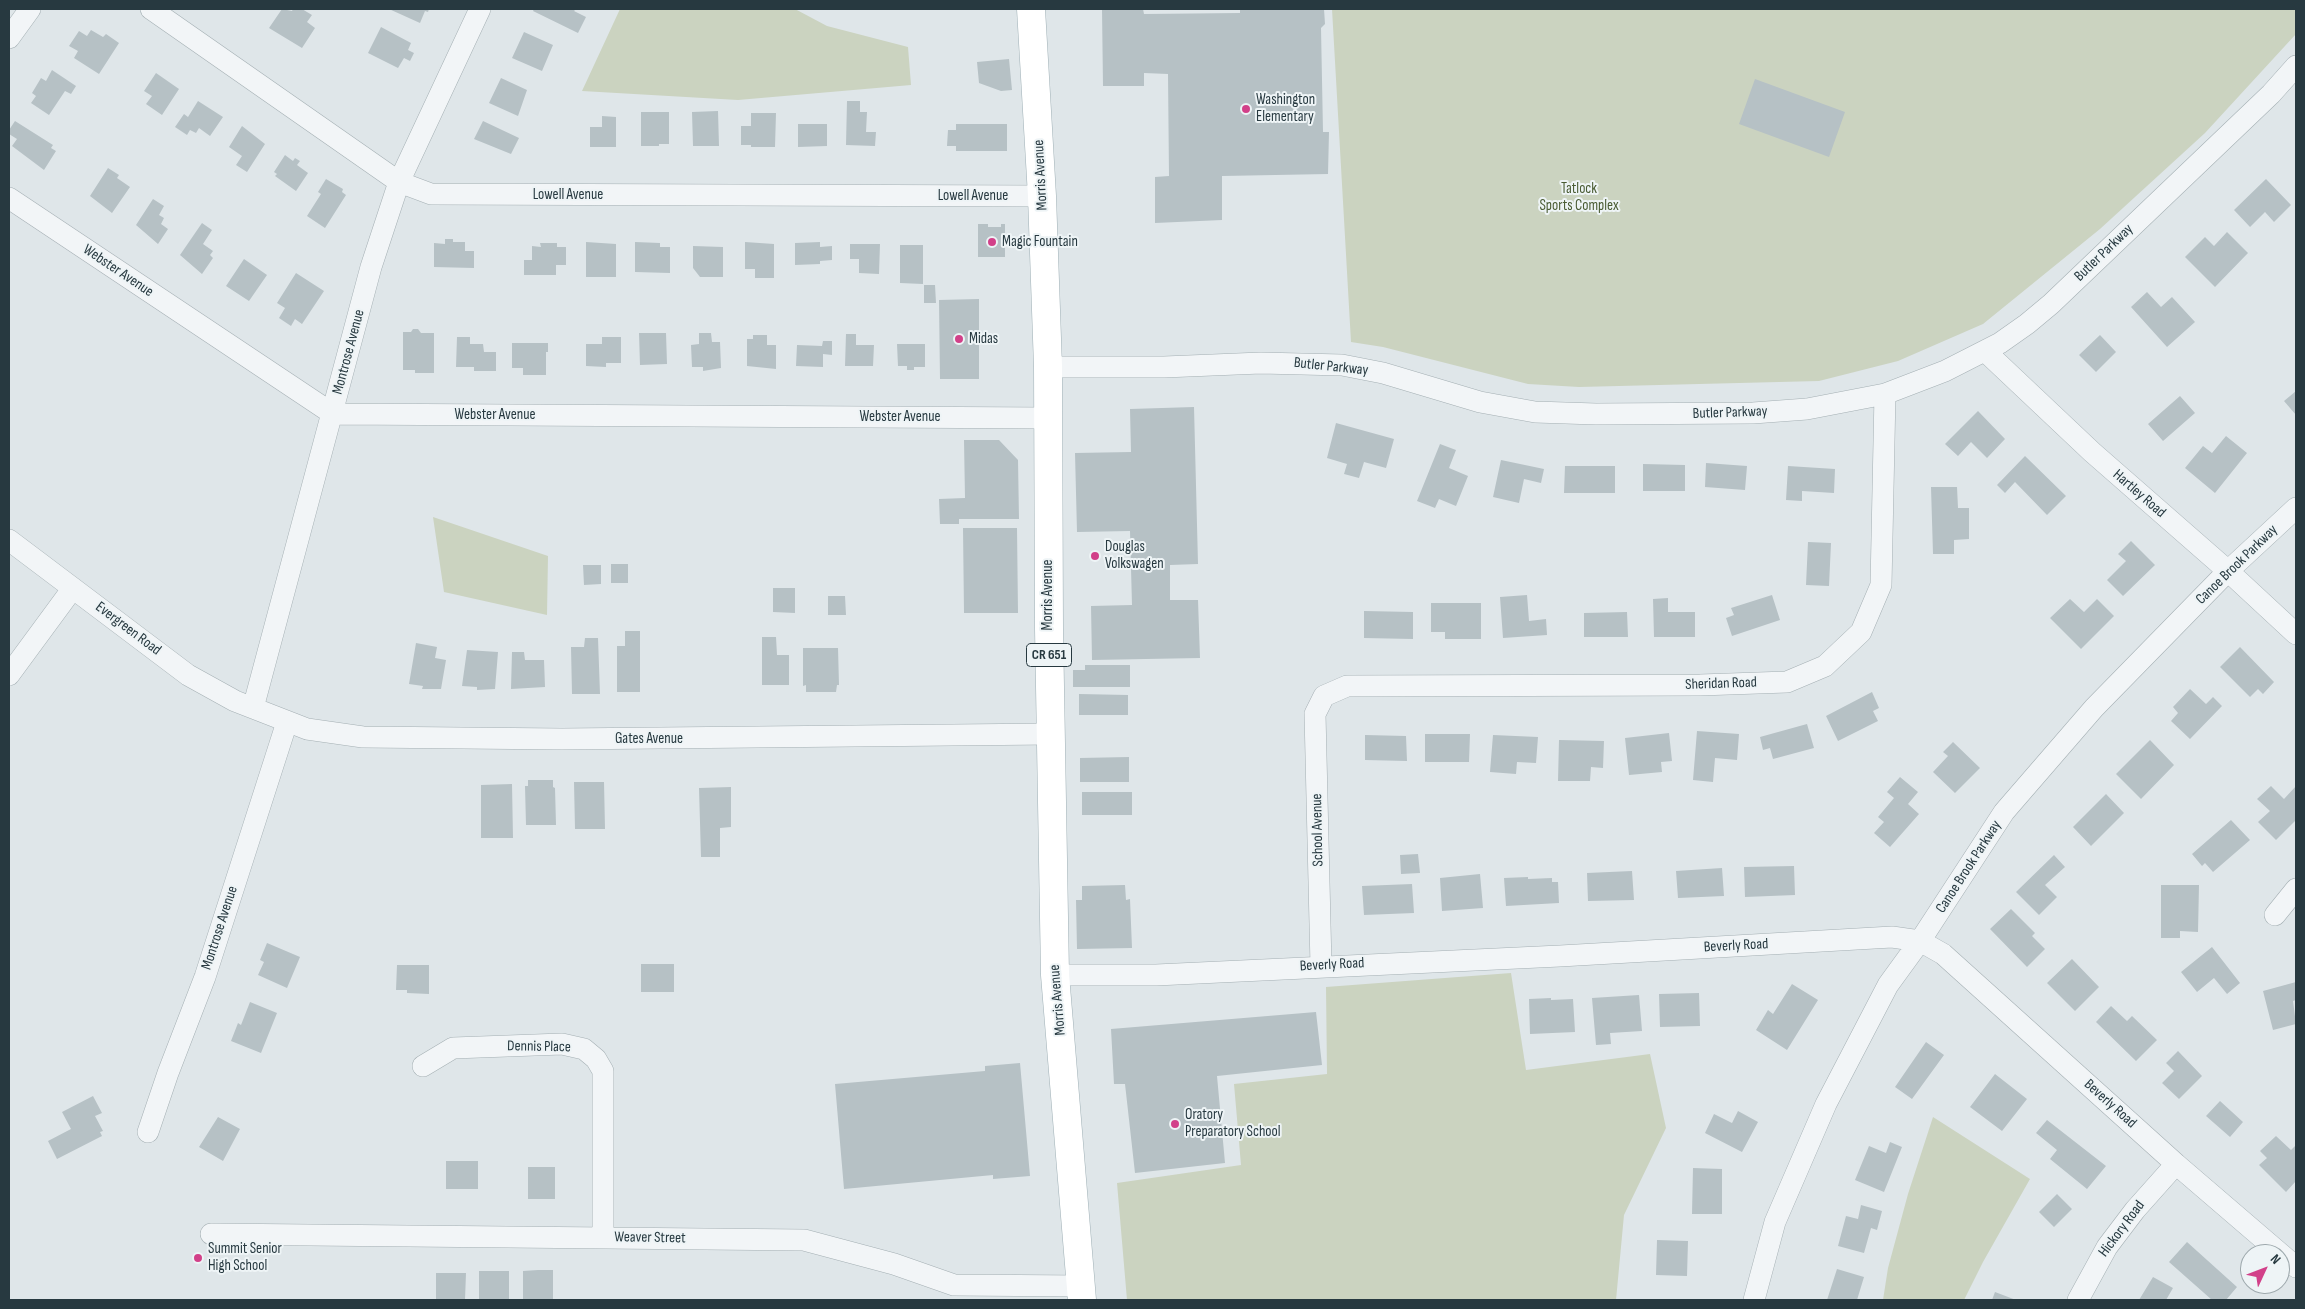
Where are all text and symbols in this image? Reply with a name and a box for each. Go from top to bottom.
place label: Washington Elementary [1256,91,1315,126]
marker: Washington Elementary [1240,103,1252,115]
street label: Morris Avenue [1030,139,1052,211]
park label: Tatlock Sports Complex [1539,180,1619,215]
street label: Lowell Avenue [533,186,603,204]
street label: Lowell Avenue [938,187,1008,205]
street label: Butler Parkway [2071,221,2137,285]
place label: Magic Fountain [1002,233,1078,251]
marker: Magic Fountain [986,236,998,248]
street label: Webster Avenue [79,241,157,301]
street label: Montrose Avenue [329,308,369,396]
place label: Midas [969,330,998,348]
marker: Midas [953,333,965,345]
street label: Butler Parkway [1293,354,1369,380]
street label: Butler Parkway [1692,403,1768,423]
street label: Webster Avenue [455,406,535,424]
street label: Webster Avenue [860,408,940,426]
street label: Hartley Road [2109,466,2169,522]
street label: Canoe Brook Parkway [2192,521,2282,609]
place label: Douglas Volkswagen [1105,538,1164,573]
marker: Douglas Volkswagen [1089,550,1101,562]
street label: Morris Avenue [1039,560,1057,630]
street label: Evergreen Road [92,598,164,660]
road number: CR 651 [1026,644,1072,666]
street label: Sheridan Road [1685,674,1757,694]
street label: Gates Avenue [615,730,683,748]
street label: School Avenue [1308,793,1328,867]
street label: Canoe Brook Parkway [1932,817,2006,917]
street label: Montrose Avenue [198,884,242,972]
street label: Beverly Road [1703,935,1769,957]
street label: Beverly Road [1299,954,1365,976]
street label: Morris Avenue [1046,964,1070,1036]
street label: Dennis Place [507,1037,571,1057]
street label: Beverly Road [2080,1076,2140,1132]
place label: Oratory Preparatory School [1185,1106,1281,1141]
marker: Oratory Preparatory School [1169,1118,1181,1130]
street label: Hickory Road [2095,1197,2149,1261]
street label: Weaver Street [614,1228,686,1248]
place label: Summit Senior High School [208,1240,282,1275]
north arrow [2240,1244,2290,1294]
text: N [2267,1251,2284,1268]
marker: Summit Senior High School [192,1252,204,1264]

